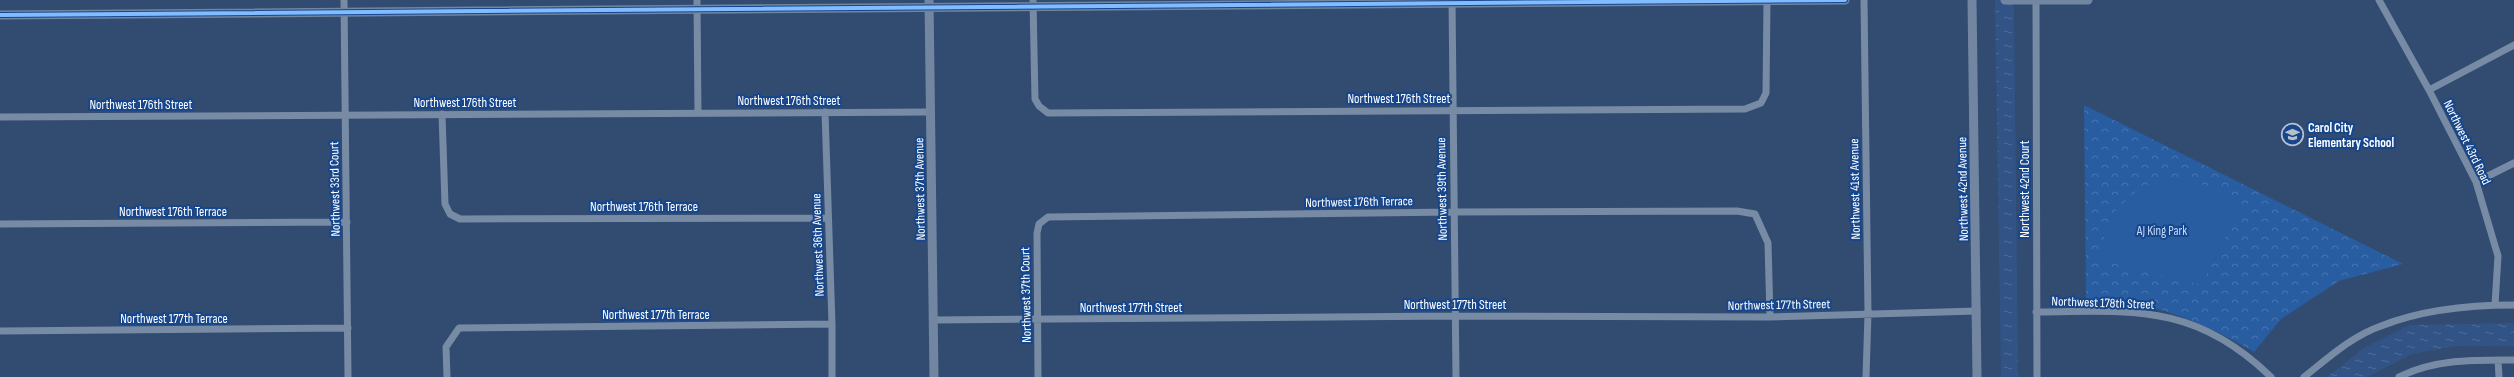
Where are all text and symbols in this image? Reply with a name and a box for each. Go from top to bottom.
street label: Northwest 176th Street [1347,91,1451,107]
street label: Northwest 176th Street [737,93,841,109]
street label: Northwest 176th Street [413,95,517,111]
street label: Northwest 176th Street [89,97,193,113]
street label: Northwest 43rd Road [2440,97,2495,187]
place label: Carol City Elementary School [2308,120,2395,151]
school or university icon: Carol City Elementary School [2279,121,2305,147]
street label: Northwest 37th Avenue [911,137,929,240]
street label: Northwest 39th Avenue [1433,137,1451,241]
street label: Northwest 42nd Avenue [1954,137,1972,241]
street label: Northwest 41st Avenue [1846,138,1864,240]
street label: Northwest 42nd Court [2017,140,2033,238]
street label: Northwest 33rd Court [326,141,344,237]
street label: Northwest 36th Avenue [808,193,828,297]
street label: Northwest 176th Terrace [1305,193,1413,211]
street label: Northwest 176th Terrace [590,199,698,215]
street label: Northwest 176th Terrace [119,204,227,220]
park label: AJ King Park [2136,223,2187,239]
street label: Northwest 37th Court [1017,247,1035,343]
street label: Northwest 178th Street [2051,293,2155,313]
street label: Northwest 177th Street [1728,296,1831,314]
street label: Northwest 177th Street [1404,297,1506,313]
street label: Northwest 177th Street [1080,300,1182,316]
street label: Northwest 177th Terrace [602,307,710,323]
street label: Northwest 177th Terrace [120,311,228,327]

